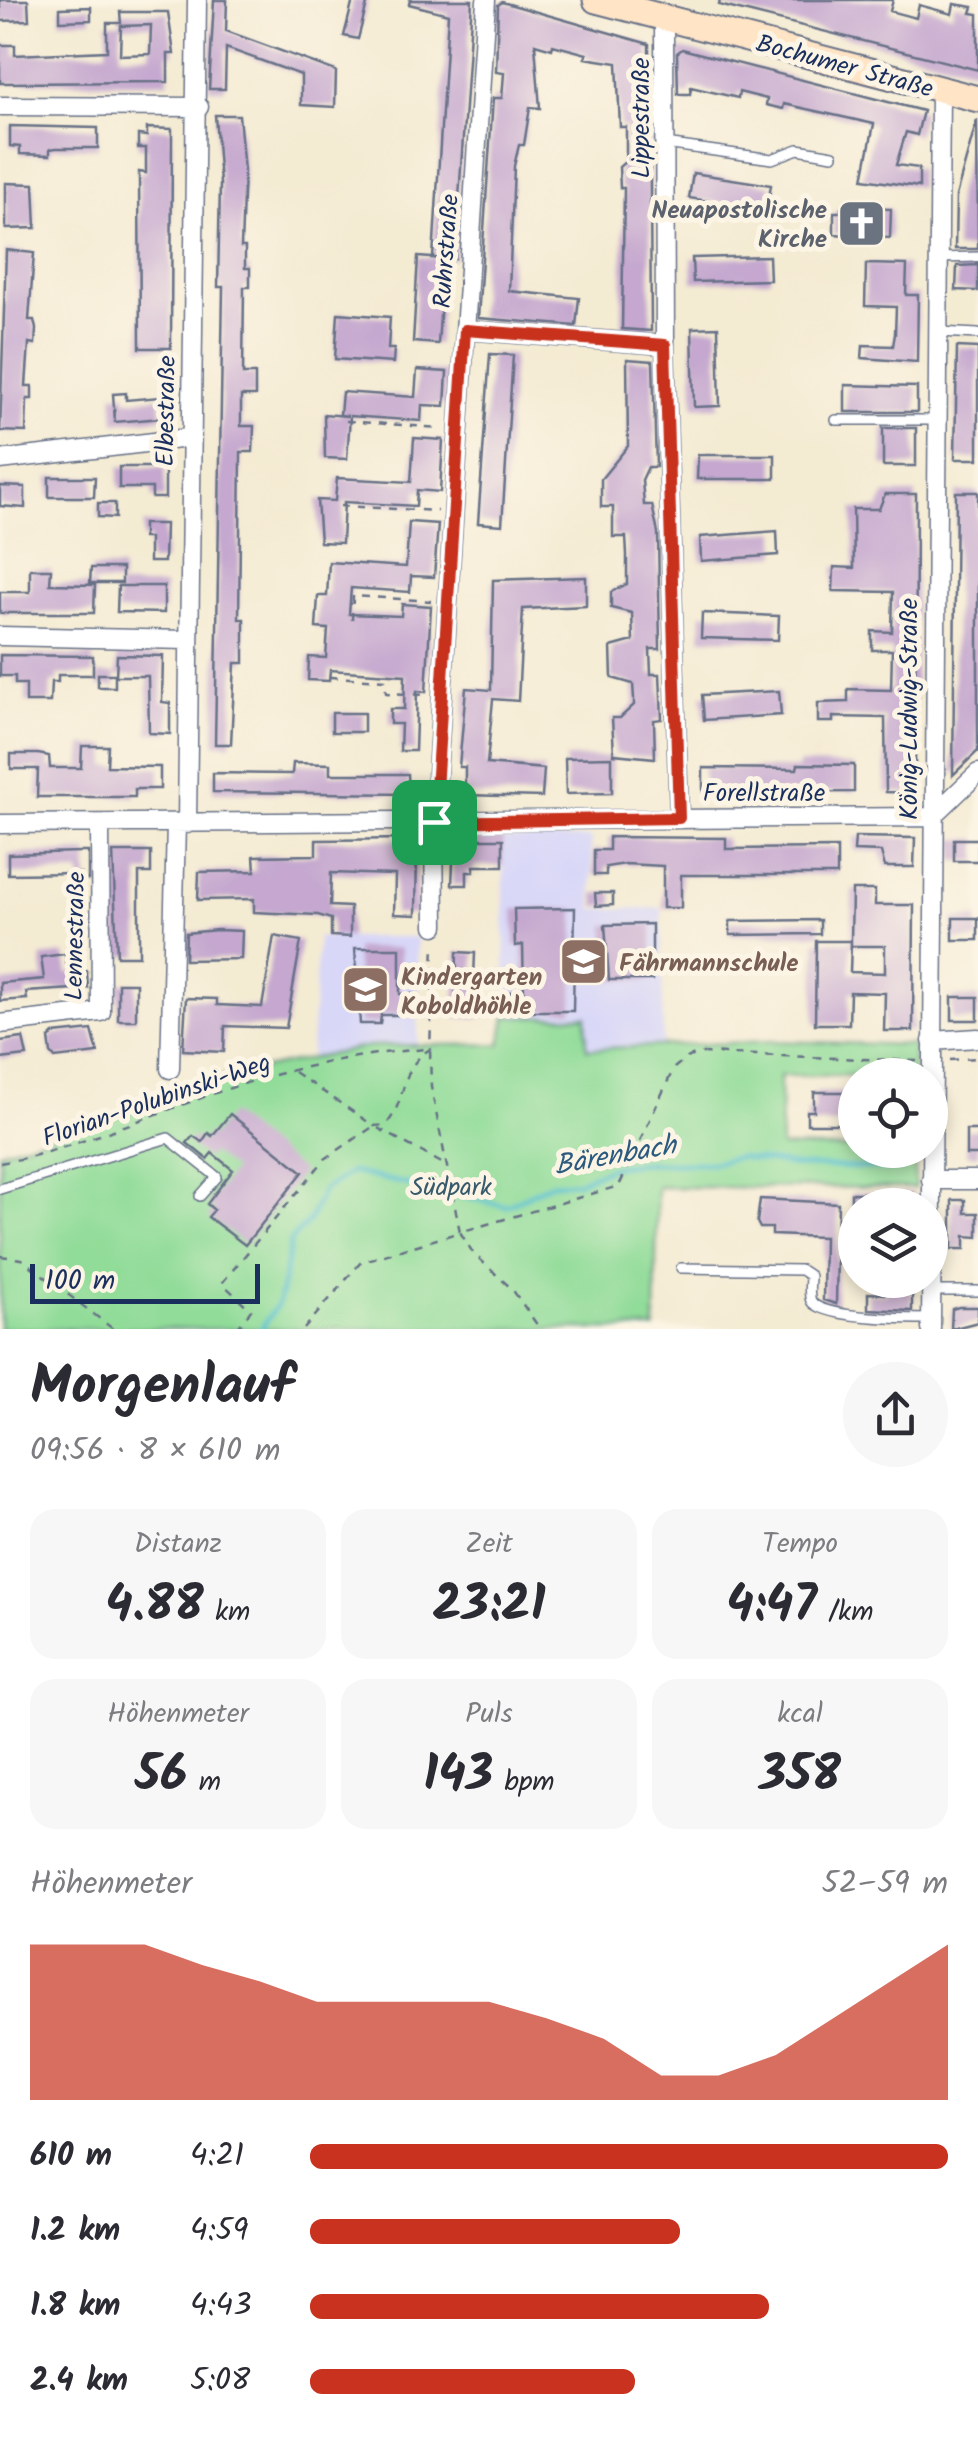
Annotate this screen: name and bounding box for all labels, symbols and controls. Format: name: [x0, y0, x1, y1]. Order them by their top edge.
street label: Bochumer Straße: [751, 24, 938, 110]
street label: Lippestraße: [622, 58, 662, 178]
place label: Neuapostolische Kirche: [652, 191, 827, 260]
street label: Ruhrstraße: [423, 193, 471, 310]
church icon: Neuapostolische Kirche: [836, 197, 888, 249]
street label: Elbestraße: [146, 355, 188, 467]
street label: König-Ludwig-Straße: [890, 598, 930, 820]
street label: Forellstraße: [703, 774, 825, 814]
pin: [392, 780, 477, 865]
icon: arrive: [407, 795, 462, 850]
street label: Lennestraße: [55, 871, 97, 1001]
school or university icon: Fährmannschule: [558, 936, 610, 988]
place label: Fährmannschule: [619, 944, 799, 984]
place label: Kindergarten Koboldhöhle: [401, 958, 542, 1027]
school or university icon: Kindergarten Koboldhöhle: [340, 964, 392, 1016]
street label: Florian-Polubinski-Weg: [37, 1043, 276, 1159]
map controls: [838, 1058, 948, 1298]
button: locate: [838, 1058, 948, 1168]
water label: Bärenbach: [551, 1123, 682, 1189]
park label: Südpark: [410, 1168, 492, 1208]
button: layers: [838, 1188, 948, 1298]
scale bar: [30, 1259, 260, 1304]
text: 100 m: [45, 1259, 115, 1304]
text: Morgenlauf: [30, 1345, 294, 1432]
button: share: [843, 1362, 948, 1467]
text: 09:56 · 8 × 610 m: [30, 1426, 280, 1477]
text: Distanz: [134, 1522, 222, 1567]
text: Zeit: [465, 1522, 513, 1567]
text: Tempo: [762, 1522, 838, 1567]
text: 4.88: [106, 1567, 204, 1647]
text: 23:21: [432, 1567, 546, 1647]
text: 4:47: [727, 1567, 817, 1647]
text: km: [204, 1590, 250, 1635]
text: /km: [817, 1590, 873, 1635]
text: Höhenmeter: [107, 1692, 249, 1737]
text: Puls: [465, 1692, 513, 1737]
text: kcal: [777, 1692, 823, 1737]
text: 56: [135, 1737, 187, 1817]
text: 143: [423, 1737, 493, 1817]
text: 358: [759, 1737, 841, 1817]
text: m: [187, 1760, 221, 1805]
text: bpm: [493, 1760, 555, 1805]
text: Höhenmeter: [30, 1859, 192, 1910]
text: 52–59 m: [822, 1859, 948, 1910]
text: 610 m: [30, 2131, 112, 2182]
text: 4:21: [190, 2131, 244, 2182]
text: 1.2 km: [30, 2206, 120, 2257]
text: 4:59: [190, 2206, 248, 2257]
text: 1.8 km: [30, 2281, 120, 2332]
text: 4:43: [190, 2281, 251, 2332]
text: 2.4 km: [30, 2356, 128, 2407]
text: 5:08: [190, 2356, 250, 2407]

